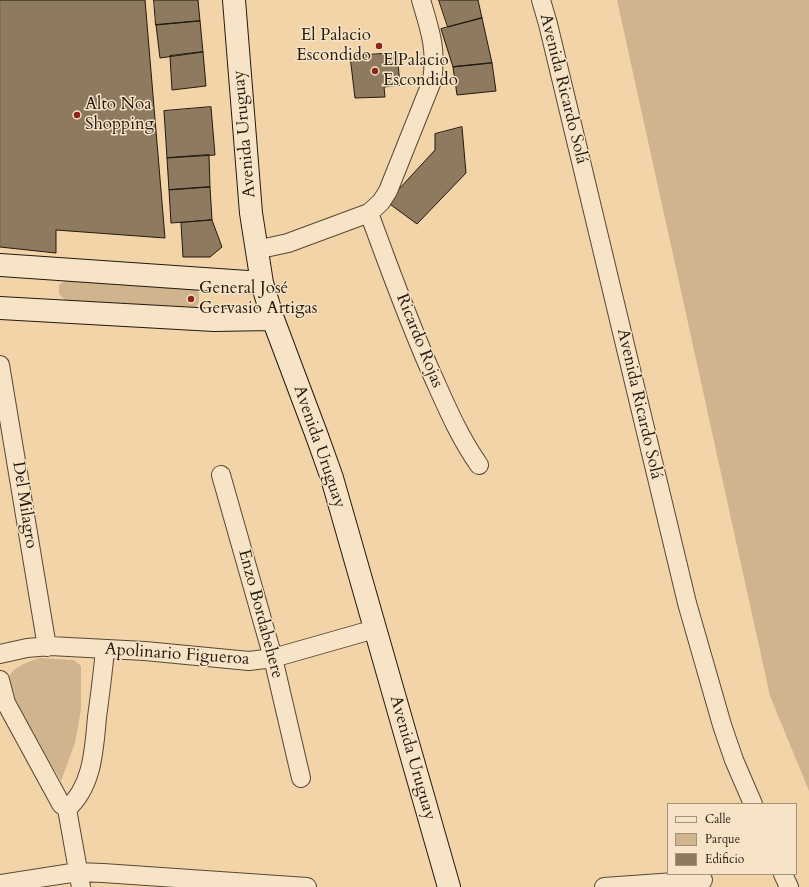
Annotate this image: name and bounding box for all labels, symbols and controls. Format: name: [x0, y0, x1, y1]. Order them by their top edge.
street label: Avenida Ricardo Solá: [534, 12, 592, 166]
place label: El Palacio Escondido: [296, 26, 371, 66]
marker: El Palacio Escondido: [374, 41, 384, 51]
place label: ElPalacio Escondido: [383, 51, 458, 91]
marker: ElPalacio Escondido: [370, 66, 380, 76]
street label: Avenida Uruguay: [229, 69, 261, 199]
place label: Alto Noa Shopping: [85, 95, 154, 135]
marker: Alto Noa Shopping: [72, 110, 82, 120]
place label: General José Gervasio Artigas: [199, 279, 318, 319]
street label: Ricardo Rojas: [391, 291, 447, 391]
marker: General José Gervasio Artigas: [186, 294, 196, 304]
street label: Avenida Ricardo Solá: [612, 327, 666, 481]
street label: Avenida Uruguay: [288, 383, 350, 511]
street label: Del Milagro: [7, 460, 41, 550]
street label: Enzo Bordabehere: [233, 547, 287, 681]
street label: Apolinario Figueroa: [104, 640, 250, 670]
street label: Avenida Uruguay: [384, 693, 440, 823]
legend: [667, 803, 797, 875]
text: Calle: [705, 811, 731, 827]
text: Parque: [705, 831, 740, 847]
text: Edificio: [705, 851, 744, 867]

